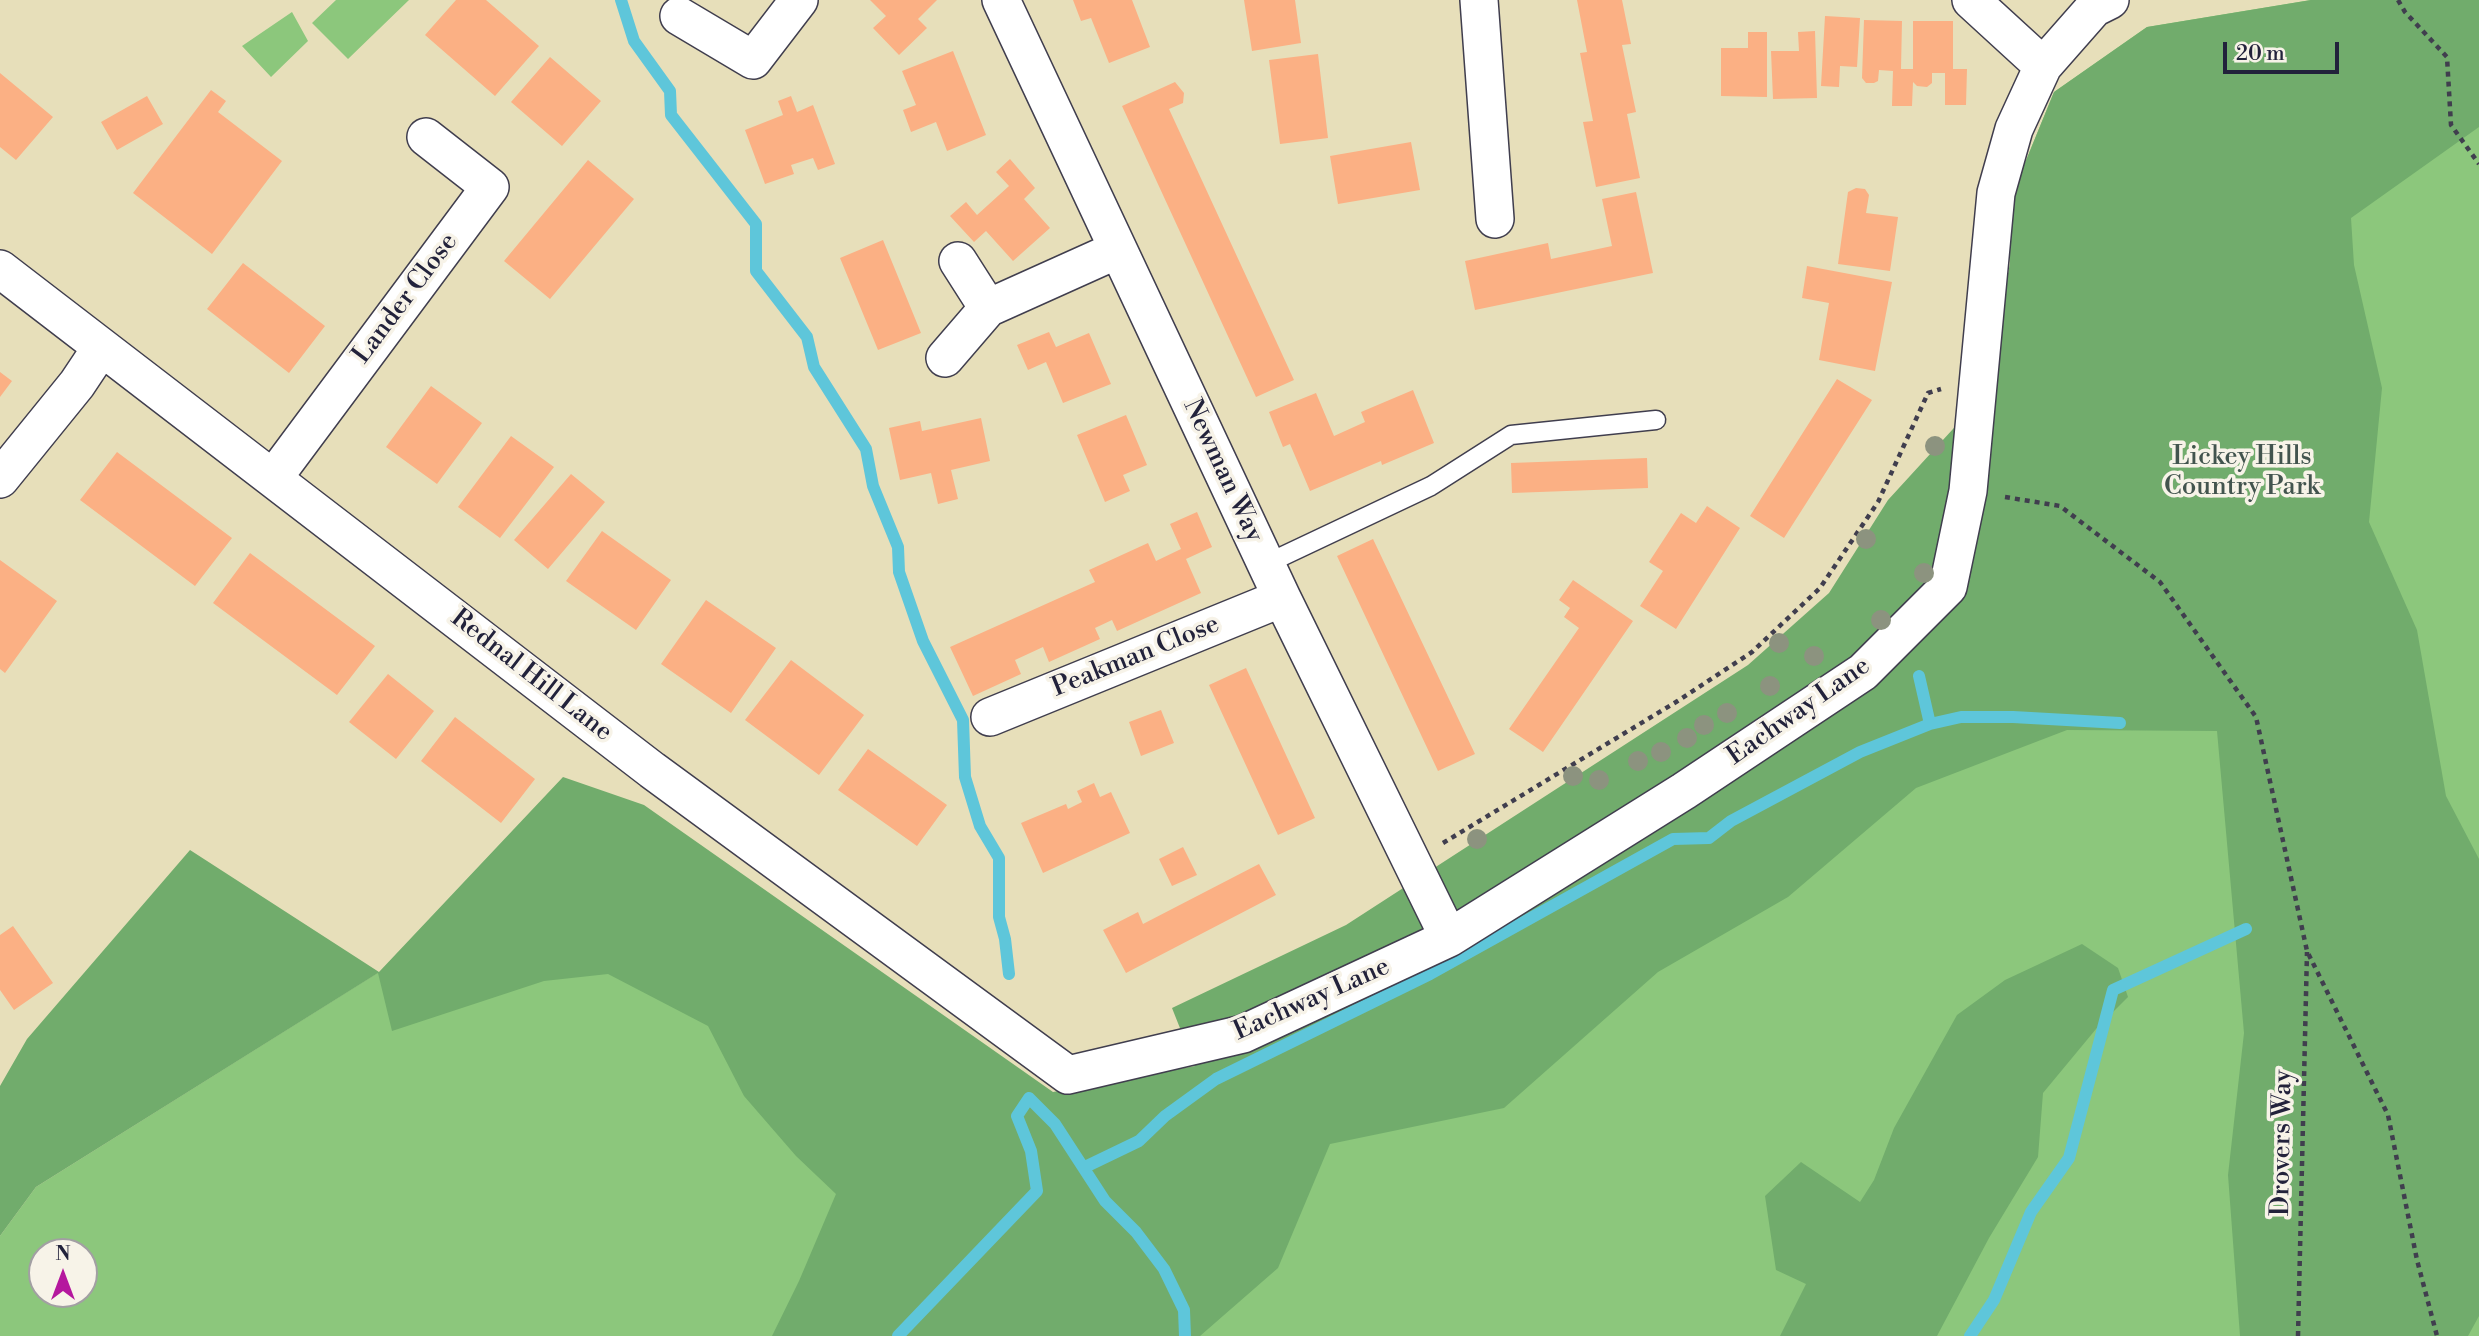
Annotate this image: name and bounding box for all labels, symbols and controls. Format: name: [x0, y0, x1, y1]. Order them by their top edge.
scale bar: [2227, 28, 2342, 72]
text: 20 m: [2236, 41, 2285, 67]
street label: Lander Close: [347, 228, 465, 370]
street label: Newman Way: [1175, 394, 1269, 548]
park label: Lickey Hills Country Park: [2164, 442, 2320, 504]
street label: Rednal Hill Lane: [444, 603, 618, 749]
street label: Peakman Close: [1048, 609, 1224, 705]
street label: Eachway Lane: [1721, 651, 1877, 773]
street label: Eachway Lane: [1229, 952, 1395, 1048]
street label: Drovers Way: [2266, 1070, 2300, 1216]
north arrow: [28, 1238, 98, 1308]
text: N: [55, 1242, 71, 1266]

